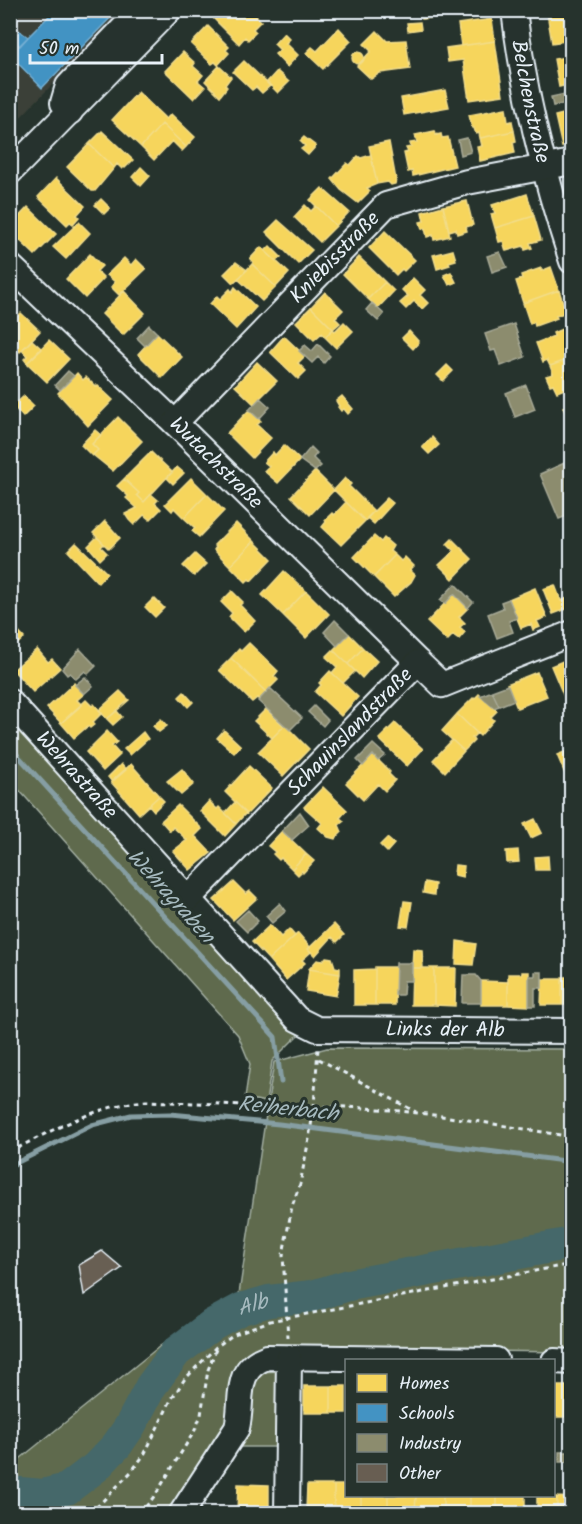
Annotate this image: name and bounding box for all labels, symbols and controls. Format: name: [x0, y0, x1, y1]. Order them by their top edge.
scale bar: [30, 27, 162, 65]
text: 50 m: [39, 35, 79, 64]
street label: Belchenstraße: [502, 38, 559, 167]
street label: Kniebisstraße: [282, 203, 388, 312]
street label: Wutachstraße: [161, 409, 271, 518]
street label: Schauinslandstraße: [279, 659, 421, 804]
street label: Wehrastraße: [27, 724, 126, 828]
water label: Wehragraben: [118, 842, 224, 954]
street label: Links der Alb: [385, 1013, 505, 1047]
water label: Reiherbach: [236, 1087, 342, 1133]
water label: Alb: [233, 1284, 274, 1327]
legend: [345, 1359, 555, 1497]
text: Homes: [399, 1370, 450, 1399]
text: Schools: [399, 1400, 455, 1429]
text: Industry: [399, 1430, 461, 1459]
text: Other: [399, 1460, 442, 1489]

